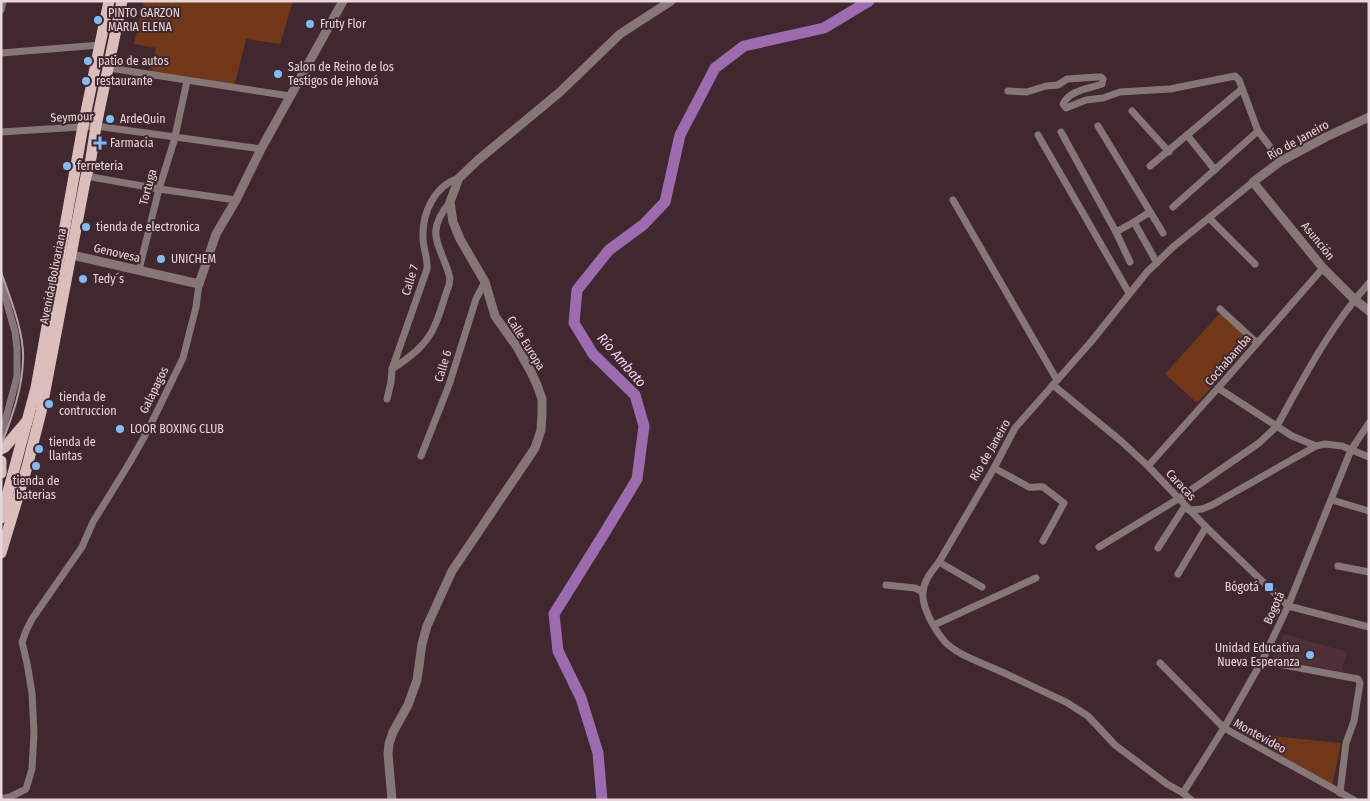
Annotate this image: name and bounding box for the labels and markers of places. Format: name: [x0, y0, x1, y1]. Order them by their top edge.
place label: PINTO GARZON MARIA ELENA: [108, 6, 180, 34]
marker: PINTO GARZON MARIA ELENA: [92, 14, 104, 26]
place label: Fruty Flor: [320, 17, 367, 31]
marker: Fruty Flor: [304, 18, 316, 30]
place label: patio de autos: [98, 54, 169, 68]
marker: patio de autos: [82, 55, 94, 67]
place label: Salon de Reino de los Testigos de Jehová: [288, 60, 394, 88]
marker: Salon de Reino de los Testigos de Jehová: [272, 68, 284, 80]
place label: restaurante: [96, 74, 153, 88]
marker: restaurante: [80, 75, 92, 87]
place label: ArdeQuin: [120, 112, 166, 126]
marker: ArdeQuin: [104, 113, 116, 125]
place label: Farmacia: [110, 136, 154, 150]
marker: Farmacia: [94, 137, 106, 149]
place label: ferreteria: [77, 159, 123, 173]
marker: ferreteria: [61, 160, 73, 172]
place label: tienda de electronica: [96, 220, 200, 234]
marker: tienda de electronica: [80, 221, 92, 233]
place label: UNICHEM: [171, 252, 216, 266]
marker: UNICHEM: [155, 253, 167, 265]
place label: Tedy´s: [93, 272, 124, 286]
marker: Tedy´s: [77, 273, 89, 285]
place label: tienda de contruccion: [59, 390, 117, 418]
marker: tienda de contruccion: [43, 398, 55, 410]
place label: LOOR BOXING CLUB: [130, 422, 224, 436]
marker: LOOR BOXING CLUB: [114, 423, 126, 435]
place label: tienda de llantas: [49, 435, 96, 463]
marker: tienda de llantas: [33, 443, 45, 455]
marker: tienda de baterias: [30, 460, 42, 472]
place label: tienda de baterias: [13, 474, 59, 502]
place label: Bógotá: [1225, 580, 1259, 594]
marker: Bógotá: [1263, 581, 1275, 593]
place label: Unidad Educativa Nueva Esperanza: [1215, 641, 1300, 669]
marker: Unidad Educativa Nueva Esperanza: [1304, 649, 1316, 661]

